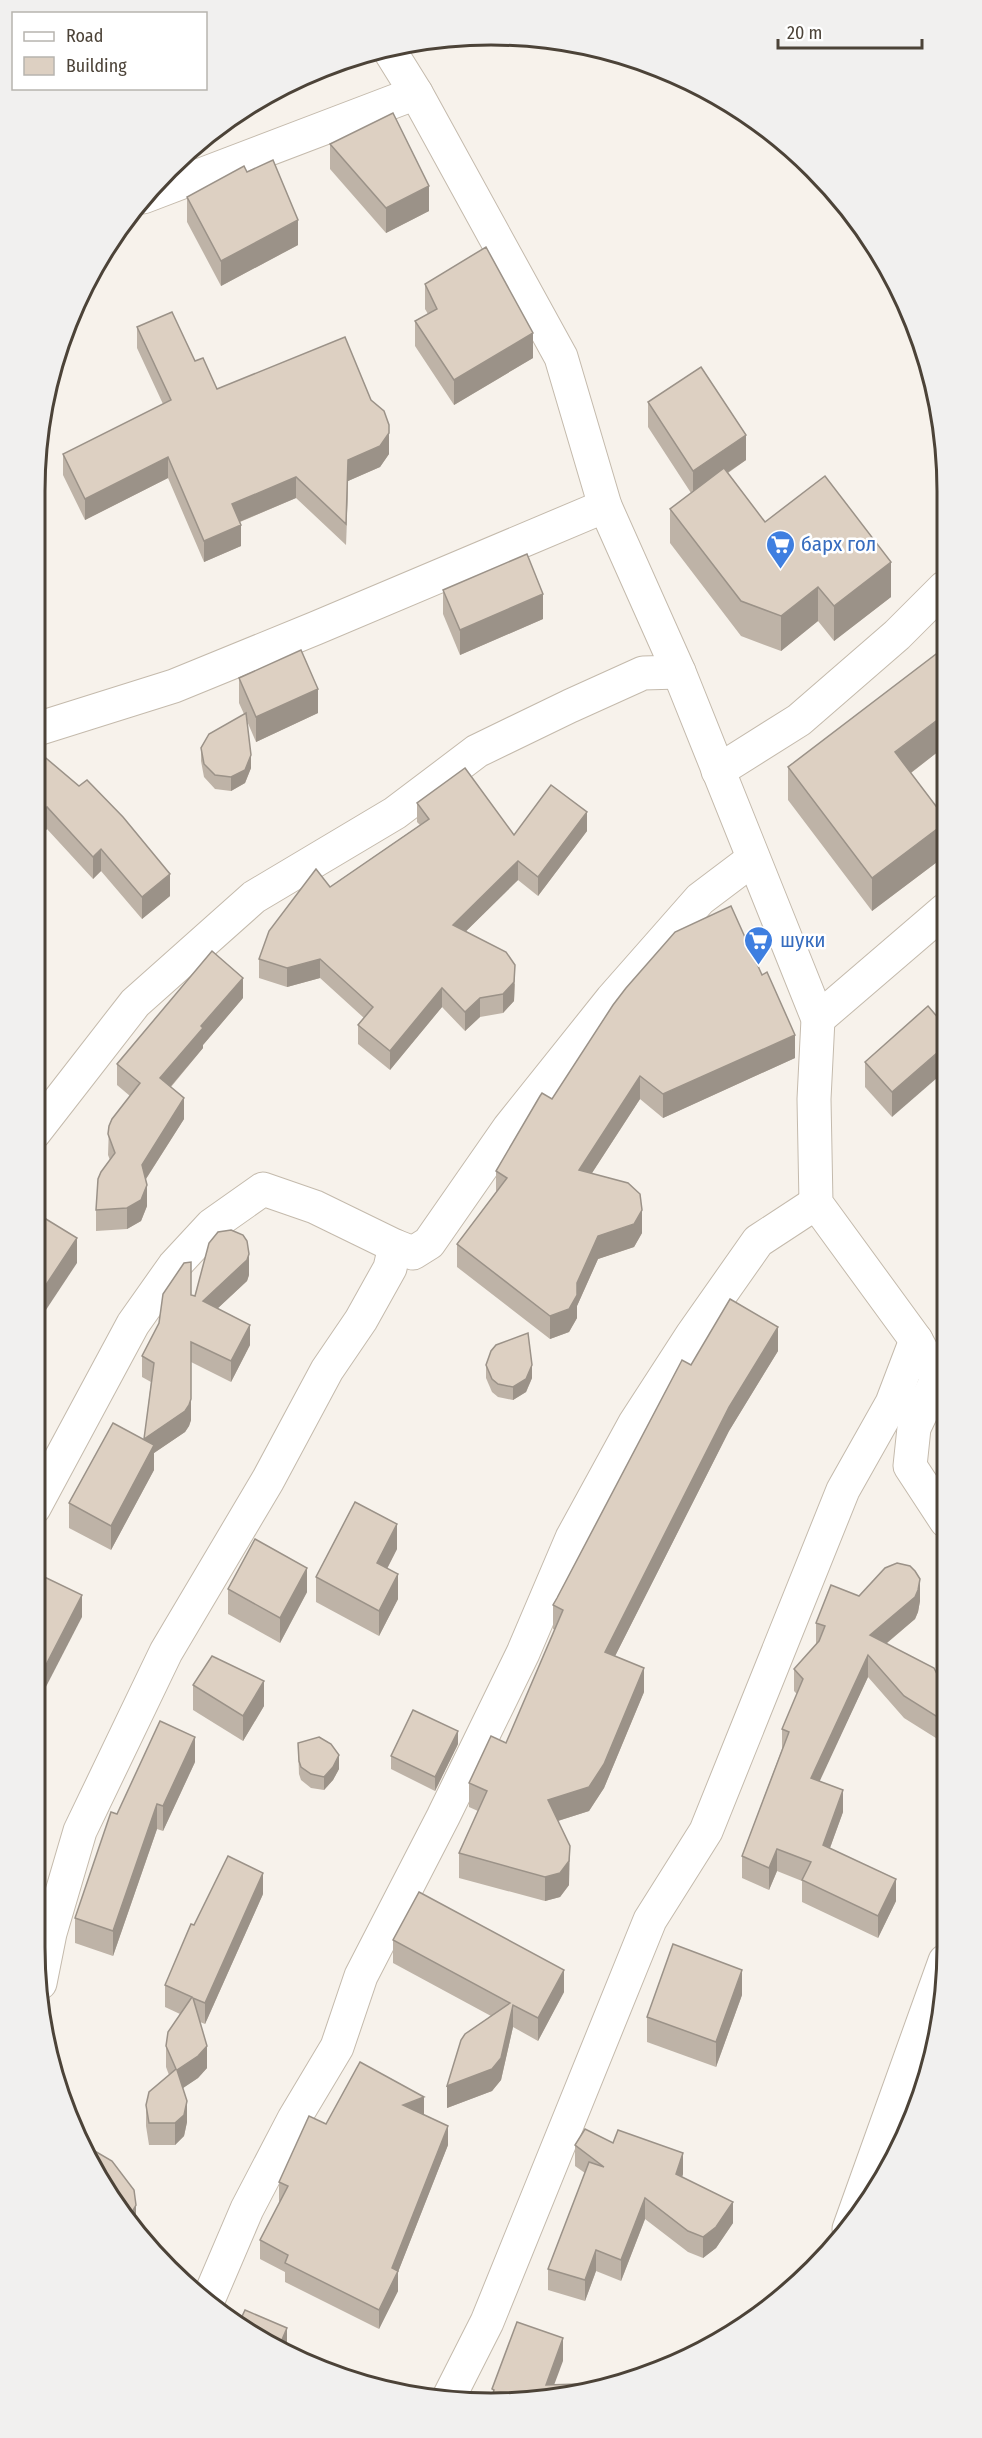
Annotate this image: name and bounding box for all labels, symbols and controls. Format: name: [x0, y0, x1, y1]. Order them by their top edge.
legend: [12, 12, 207, 90]
scale bar: [778, 12, 922, 50]
text: 20 m: [787, 22, 822, 44]
text: Road: [66, 25, 103, 47]
text: Building: [66, 55, 127, 77]
supermarket icon: барх гол: [764, 528, 796, 570]
place label: барх гол: [801, 531, 876, 557]
supermarket icon: шуки: [743, 924, 775, 966]
place label: шуки: [780, 927, 826, 953]

